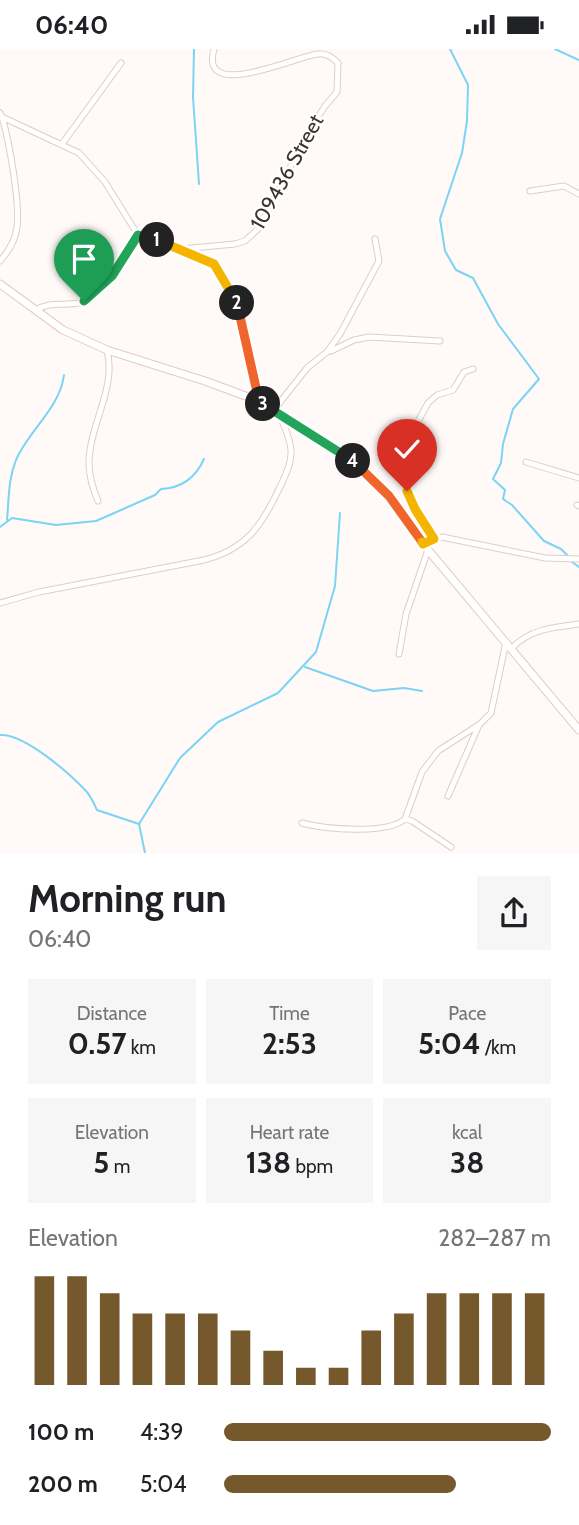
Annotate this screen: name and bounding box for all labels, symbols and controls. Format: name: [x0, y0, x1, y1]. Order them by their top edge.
text: 06:40: [35, 9, 108, 41]
street label: 109436 Street: [245, 110, 328, 234]
pin: 1: [140, 223, 174, 257]
text: 1: [153, 228, 160, 251]
pin: [54, 229, 114, 301]
icon: arrive: [65, 240, 103, 278]
pin: 2: [219, 285, 254, 321]
text: 2: [231, 291, 242, 314]
pin: 3: [246, 387, 280, 421]
text: 3: [257, 392, 268, 415]
pin: [377, 419, 437, 491]
icon: check: [388, 430, 426, 468]
pin: 4: [336, 443, 370, 479]
text: 4: [347, 449, 358, 472]
text: Morning run: [28, 875, 227, 922]
button: share: [477, 876, 551, 950]
text: 06:40: [28, 925, 91, 953]
text: Distance: [77, 1002, 147, 1025]
text: Time: [269, 1002, 310, 1025]
text: Pace: [448, 1002, 486, 1025]
text: 0.57: [68, 1025, 127, 1062]
text: 2:53: [262, 1025, 317, 1062]
text: 5:04: [418, 1025, 481, 1062]
text: km: [127, 1036, 156, 1059]
text: /km: [481, 1036, 516, 1059]
text: Elevation: [75, 1121, 149, 1144]
text: Heart rate: [250, 1121, 329, 1144]
text: kcal: [452, 1121, 482, 1144]
text: 5: [93, 1144, 109, 1181]
text: 138: [246, 1144, 291, 1181]
text: 38: [450, 1144, 484, 1181]
text: m: [109, 1155, 130, 1178]
text: bpm: [291, 1155, 333, 1178]
text: Elevation: [28, 1224, 118, 1252]
text: 282–287 m: [438, 1224, 551, 1252]
text: 100 m: [28, 1418, 94, 1446]
text: 4:39: [140, 1418, 184, 1446]
text: 200 m: [28, 1470, 98, 1498]
text: 5:04: [140, 1470, 187, 1498]

